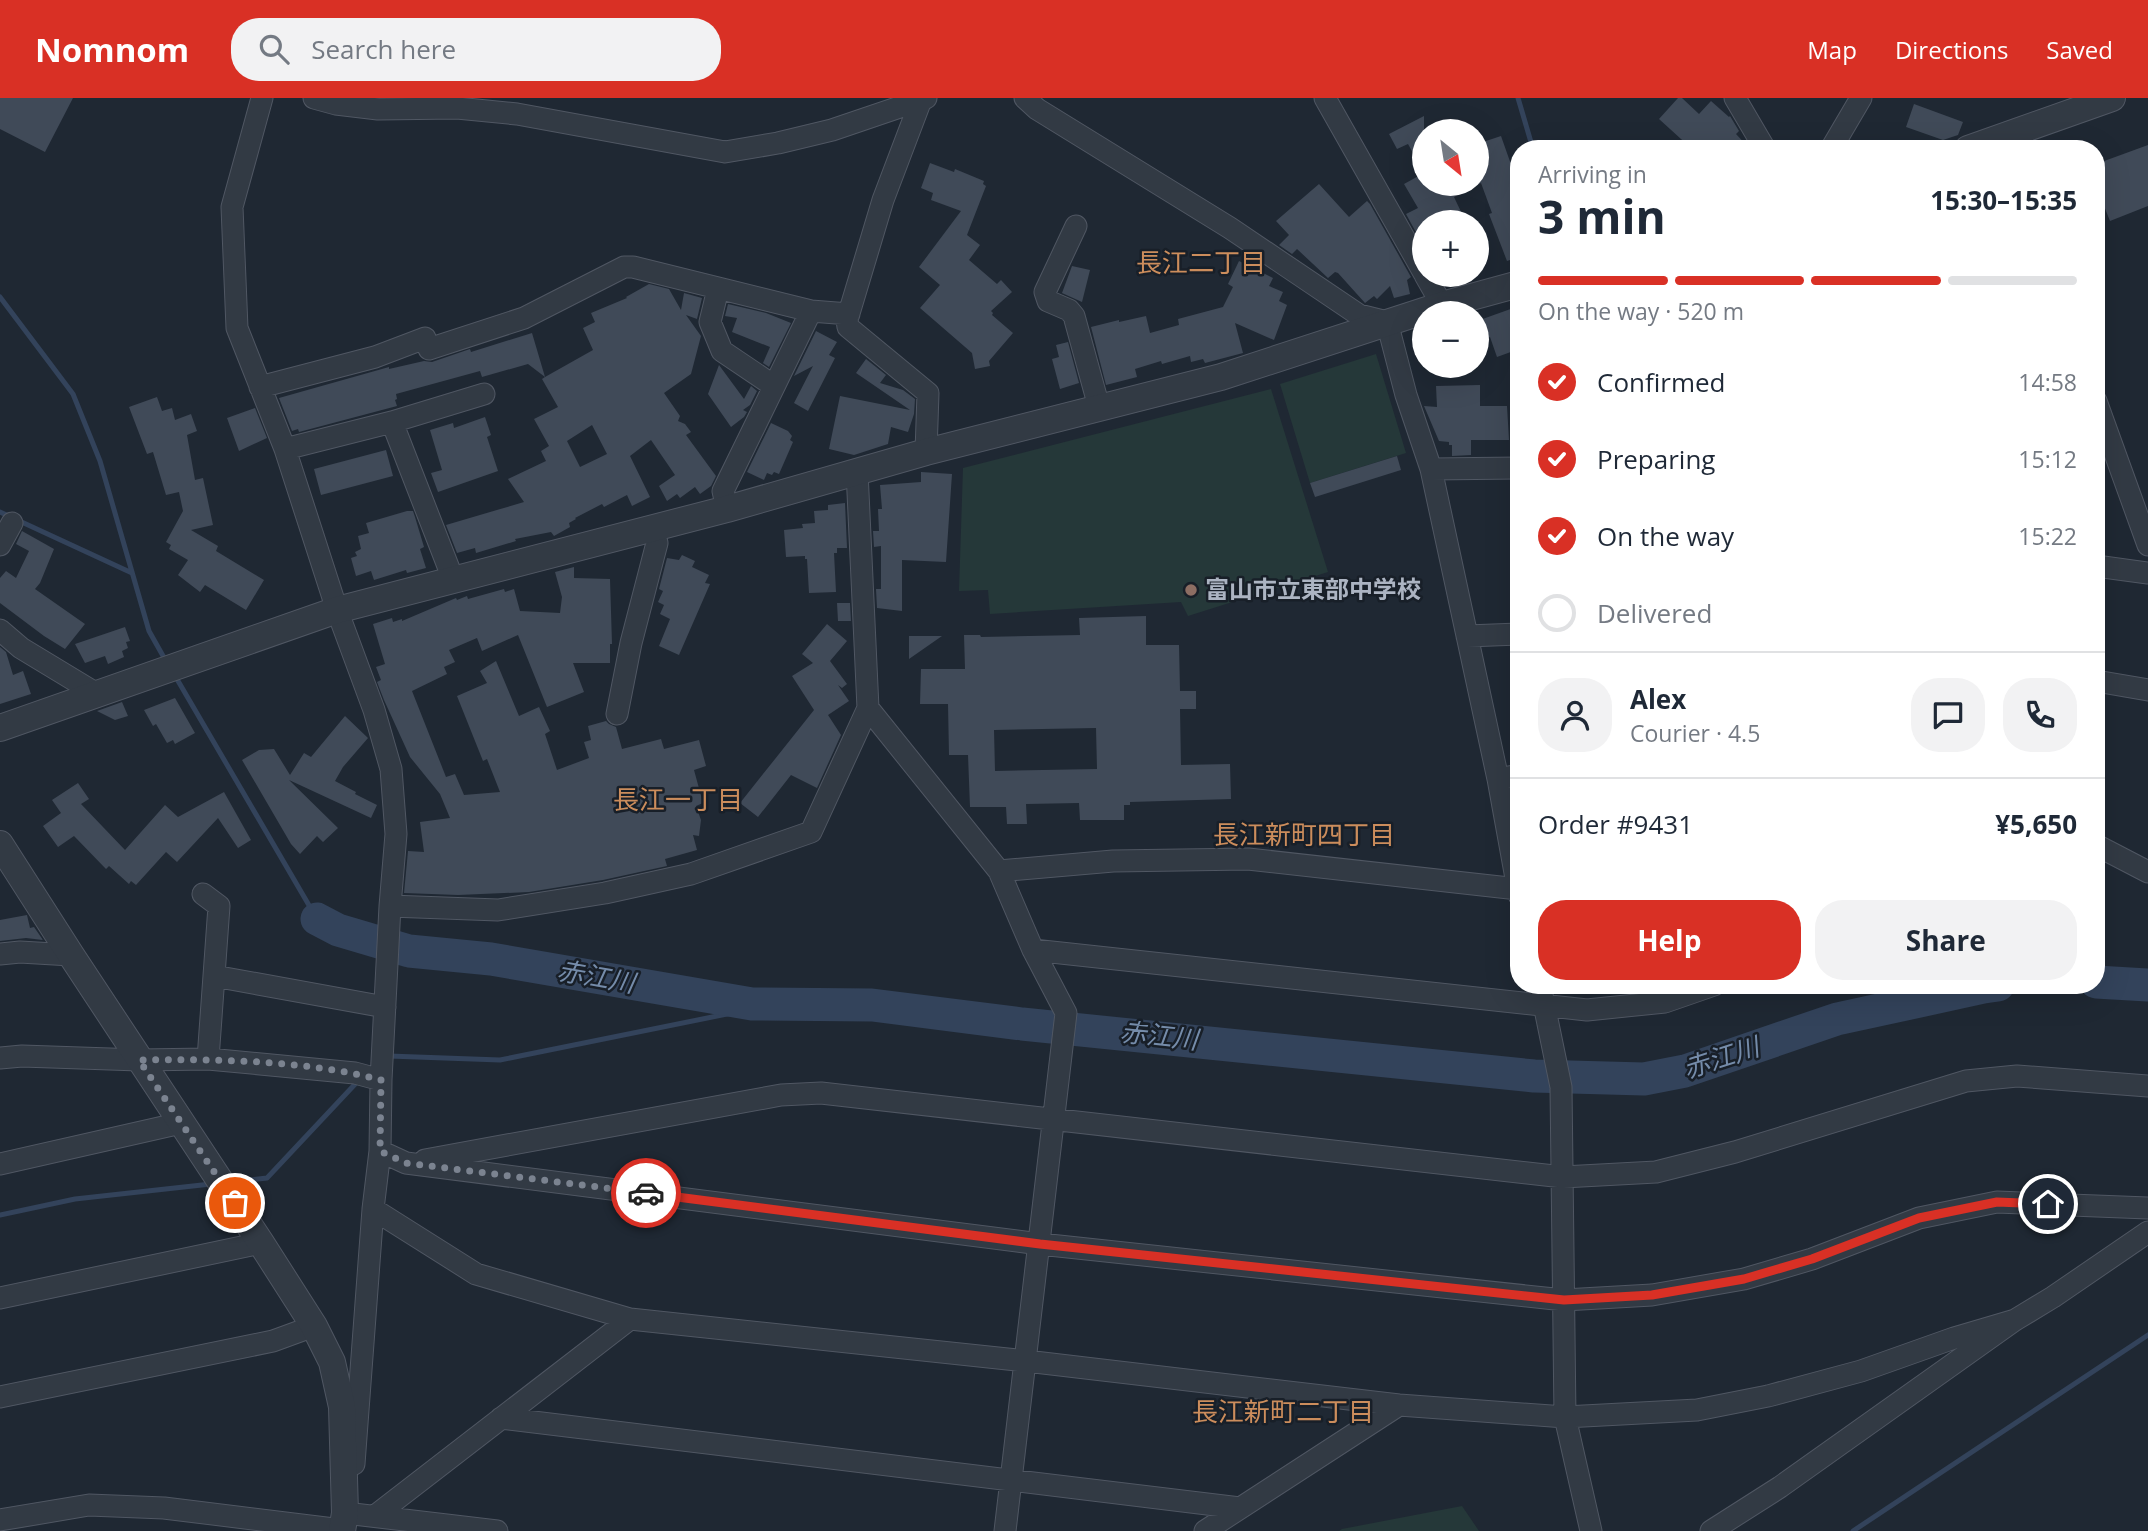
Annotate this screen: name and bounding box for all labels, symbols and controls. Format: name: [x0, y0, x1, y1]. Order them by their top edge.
search box: [231, 18, 721, 81]
text: Nomnom: [35, 27, 189, 72]
icon: search: [255, 30, 293, 68]
text: Search here: [311, 31, 456, 67]
text: Map: [1807, 33, 1857, 66]
text: Directions: [1895, 33, 2008, 66]
text: Saved: [2046, 33, 2113, 66]
north arrow: [1412, 119, 1489, 196]
map controls: [1412, 119, 1489, 378]
text: Arriving in: [1538, 158, 1647, 190]
text: 15:30–15:35: [1930, 182, 2077, 218]
text: 3 min: [1538, 185, 1666, 247]
button: +: [1412, 210, 1489, 287]
district label: 長江二丁目: [1136, 244, 1266, 280]
text: On the way · 520 m: [1538, 295, 1744, 327]
button: −: [1412, 301, 1489, 378]
icon: check: [1538, 363, 1576, 401]
text: Confirmed: [1597, 364, 1725, 400]
text: 14:58: [2018, 366, 2077, 398]
icon: check: [1538, 440, 1576, 478]
text: Preparing: [1597, 441, 1715, 477]
text: 15:12: [2018, 443, 2077, 475]
icon: check: [1538, 517, 1576, 555]
text: On the way: [1597, 518, 1734, 554]
text: 15:22: [2018, 520, 2077, 552]
place label: 富山市立東部中学校: [1205, 572, 1421, 605]
marker: 富山市立東部中学校: [1183, 582, 1199, 598]
text: Delivered: [1597, 595, 1712, 631]
button: person: [1538, 678, 1612, 752]
button: chat: [1911, 678, 1985, 752]
button: phone: [2003, 678, 2077, 752]
text: Alex: [1630, 681, 1686, 717]
text: Courier · 4.5: [1630, 717, 1760, 749]
district label: 長江一丁目: [613, 781, 743, 817]
text: Order #9431: [1538, 806, 1693, 842]
text: ¥5,650: [1995, 806, 2077, 842]
district label: 長江新町四丁目: [1213, 816, 1395, 852]
button: Help: [1538, 900, 1801, 980]
button: Share: [1815, 900, 2077, 980]
water label: 赤江川: [555, 952, 641, 1001]
water label: 赤江川: [1118, 1013, 1203, 1057]
water label: 赤江川: [1678, 1027, 1766, 1086]
courier: [611, 1158, 681, 1228]
pin: [205, 1173, 265, 1233]
icon: car: [627, 1174, 665, 1212]
pin: [2018, 1174, 2078, 1234]
icon: bag: [216, 1184, 254, 1222]
icon: home: [2029, 1185, 2067, 1223]
district label: 長江新町二丁目: [1192, 1393, 1374, 1429]

